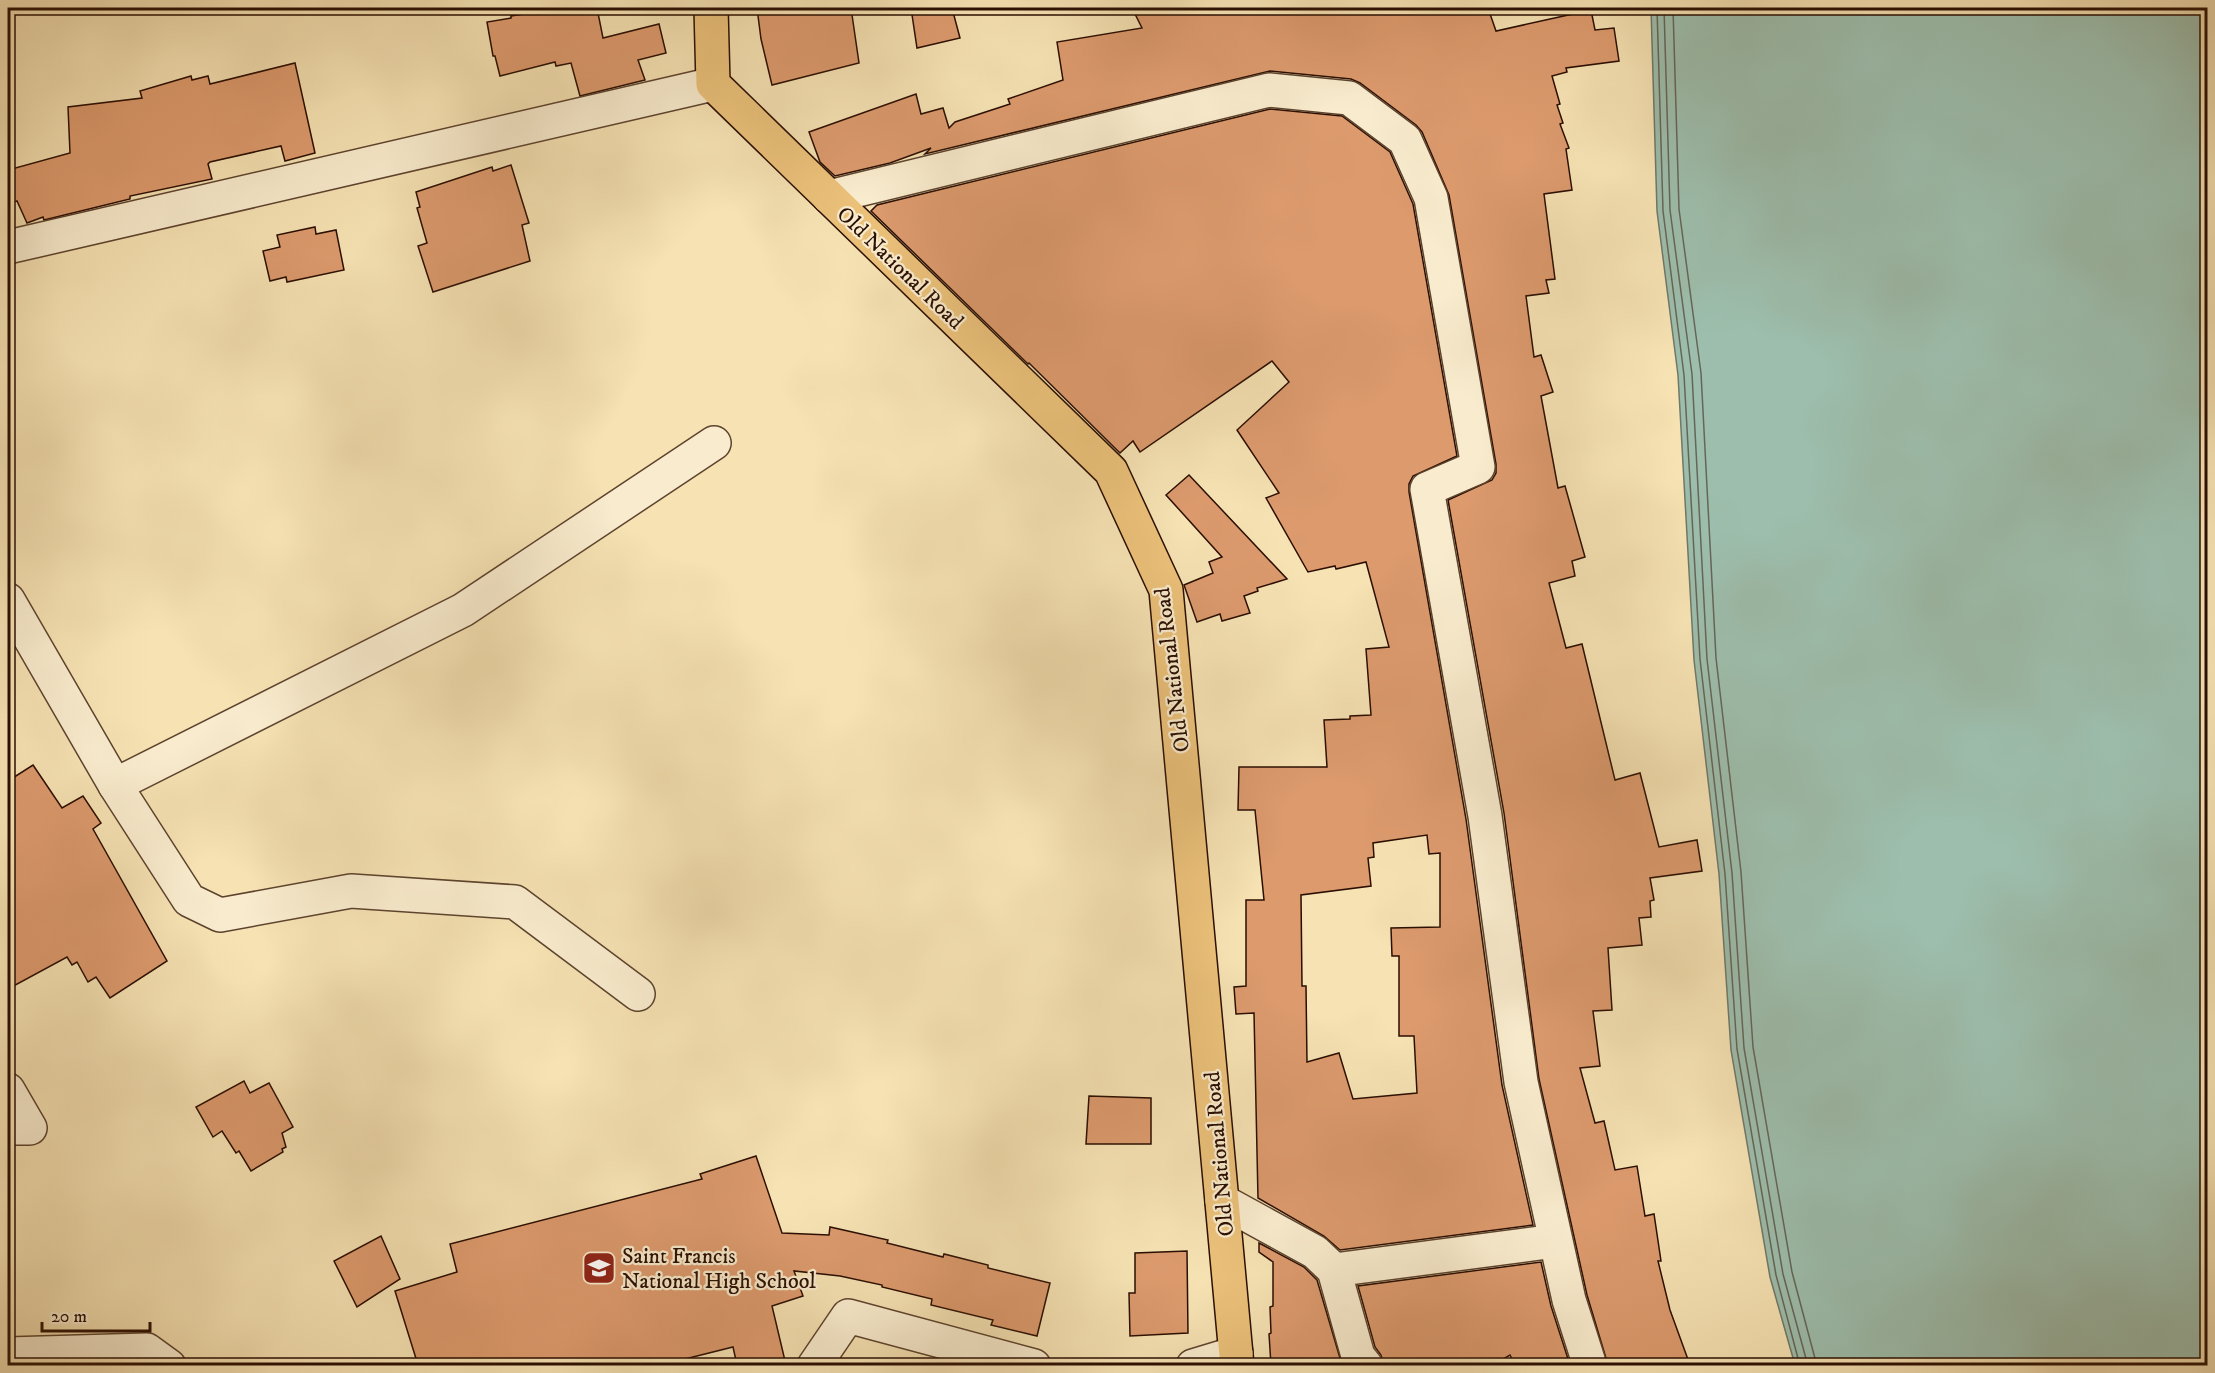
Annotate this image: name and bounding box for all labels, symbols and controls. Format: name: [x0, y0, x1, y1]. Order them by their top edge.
street label: Old National Road: [831, 201, 969, 335]
street label: Old National Road: [1149, 586, 1196, 754]
street label: Old National Road: [1199, 1070, 1240, 1238]
place label: Saint Francis National High School: [622, 1243, 816, 1295]
school or university icon: Saint Francis National High School: [581, 1250, 617, 1286]
scale bar: [42, 1295, 150, 1333]
text: 20 m: [51, 1306, 87, 1328]

